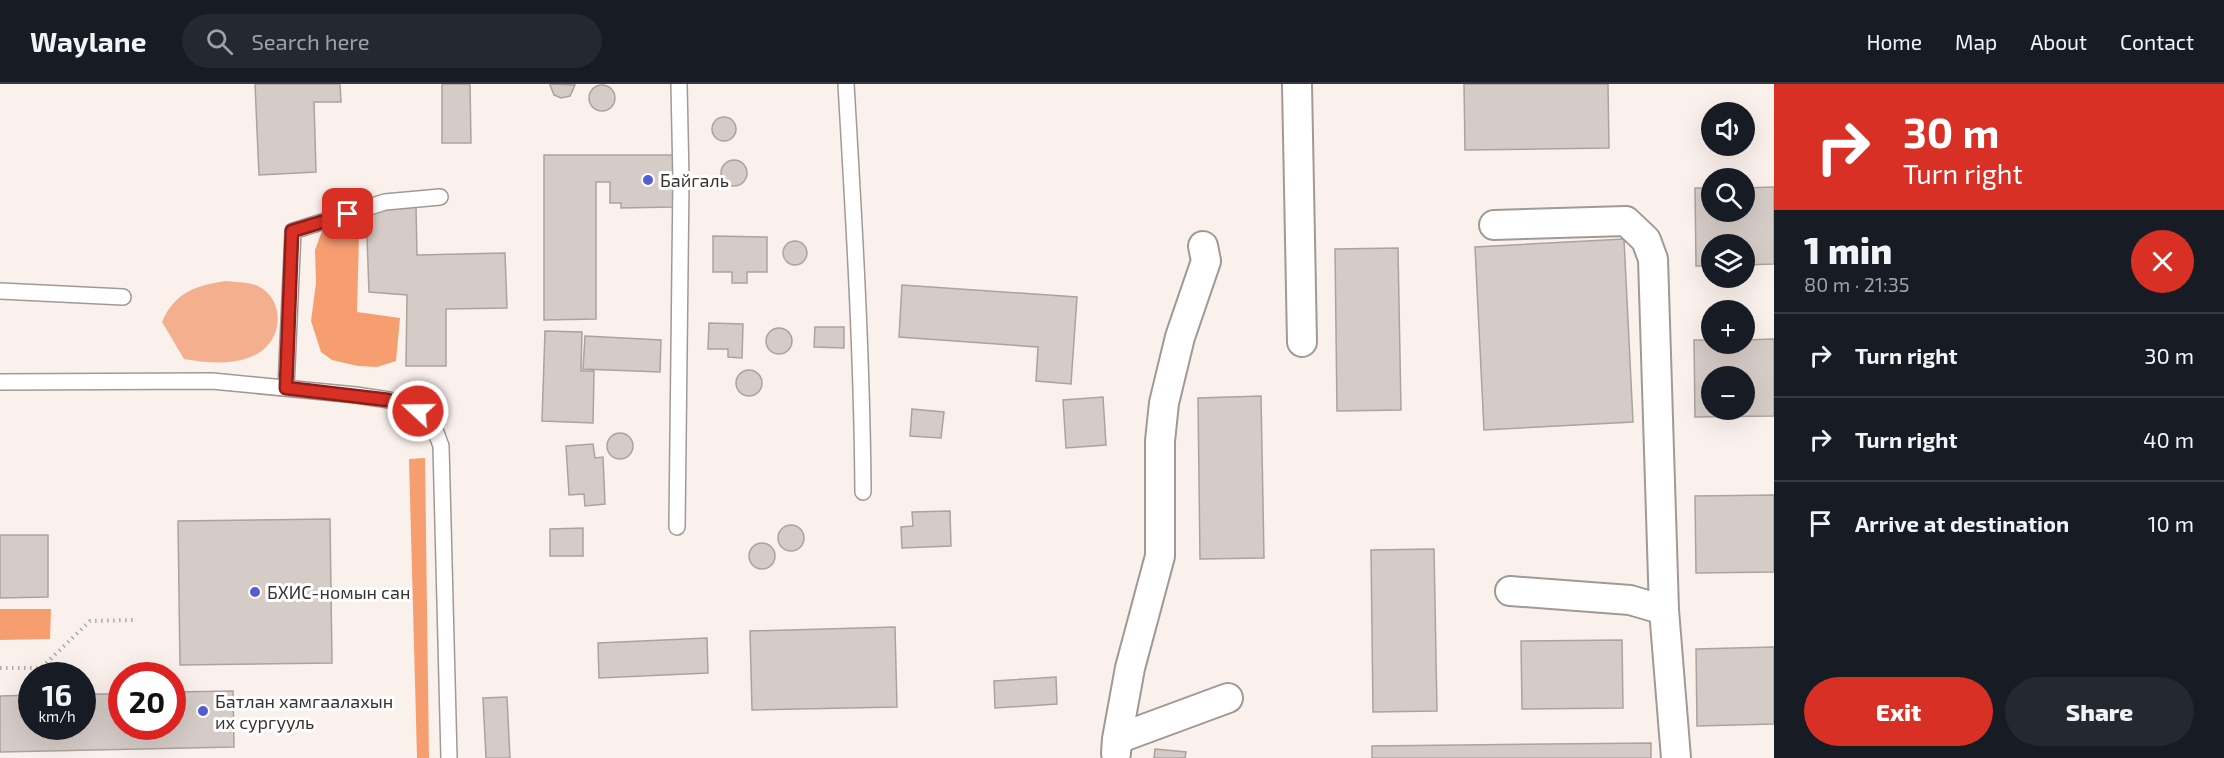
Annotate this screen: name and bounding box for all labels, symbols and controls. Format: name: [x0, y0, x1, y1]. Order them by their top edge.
search box: [182, 14, 602, 68]
text: Waylane: [30, 24, 146, 58]
icon: search: [203, 25, 236, 58]
text: Search here: [251, 28, 370, 54]
text: Home: [1866, 29, 1922, 54]
text: Map: [1955, 29, 1997, 54]
text: About: [2030, 29, 2087, 54]
text: Contact: [2120, 29, 2194, 54]
map controls: [1701, 102, 1755, 420]
button: sound: [1701, 102, 1755, 156]
text: 30 m: [1903, 106, 1999, 156]
icon: right: [1804, 108, 1882, 186]
text: Turn right: [1903, 157, 2023, 189]
button: search: [1701, 168, 1755, 222]
place label: Байгаль: [660, 169, 729, 191]
marker: Байгаль: [641, 173, 655, 187]
pin: [322, 188, 373, 239]
icon: arrive: [331, 197, 364, 230]
text: 1 min: [1804, 228, 1892, 271]
button: close: [2131, 230, 2194, 293]
button: layers: [1701, 234, 1755, 288]
text: 80 m · 21:35: [1804, 272, 1910, 296]
button: +: [1701, 300, 1755, 354]
icon: right: [1804, 339, 1837, 372]
text: Turn right: [1855, 342, 1957, 368]
text: 30 m: [2144, 342, 2194, 368]
button: −: [1701, 366, 1755, 420]
position arrow: [386, 379, 450, 443]
icon: right: [1804, 423, 1837, 456]
text: Turn right: [1855, 426, 1957, 452]
text: 40 m: [2143, 426, 2194, 452]
icon: arrive: [1804, 507, 1837, 540]
text: Arrive at destination: [1855, 510, 2069, 536]
text: 10 m: [2148, 510, 2194, 536]
place label: БХИС-номын сан: [267, 581, 410, 603]
marker: БХИС-номын сан: [248, 585, 262, 599]
speed limit sign: 20: [108, 662, 186, 740]
text: 16: [42, 676, 72, 712]
button: Exit: [1804, 677, 1993, 746]
button: Share: [2005, 677, 2194, 746]
place label: Батлан хамгаалахын их сургууль: [215, 690, 393, 733]
marker: Батлан хамгаалахын их сургууль: [196, 704, 210, 718]
text: km/h: [38, 707, 76, 725]

